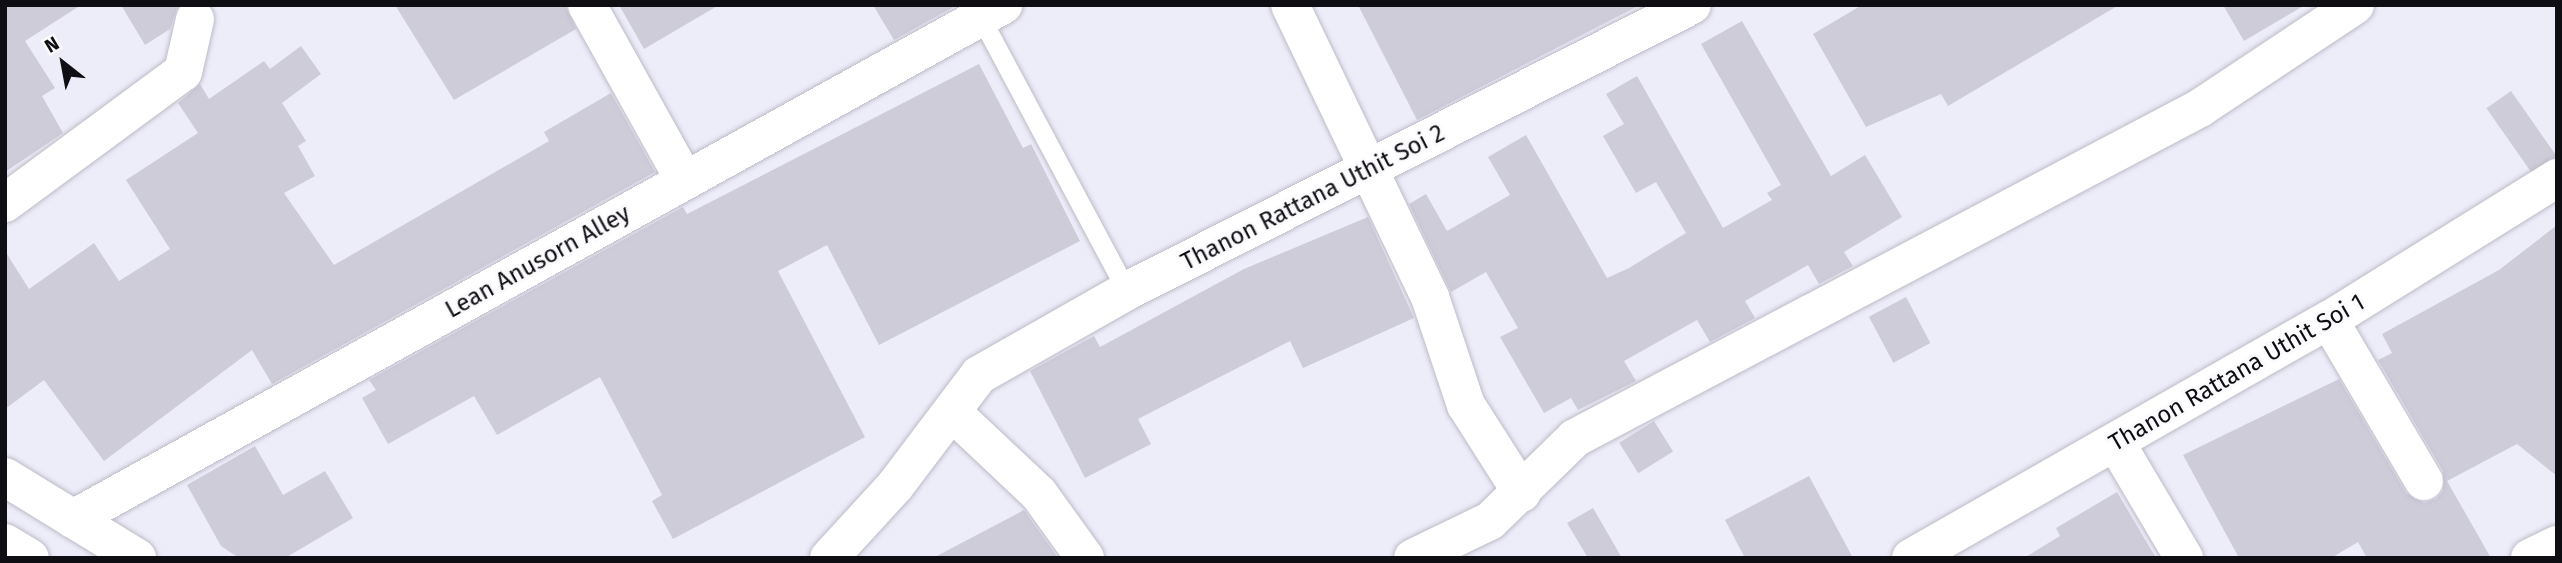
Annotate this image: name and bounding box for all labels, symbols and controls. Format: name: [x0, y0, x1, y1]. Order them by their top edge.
north arrow: [28, 28, 98, 98]
text: N: [41, 31, 63, 58]
street label: Thanon Rattana Uthit Soi 2: [1177, 119, 1449, 277]
street label: Lean Anusorn Alley: [441, 199, 635, 325]
street label: Thanon Rattana Uthit Soi 1: [2104, 288, 2370, 458]

